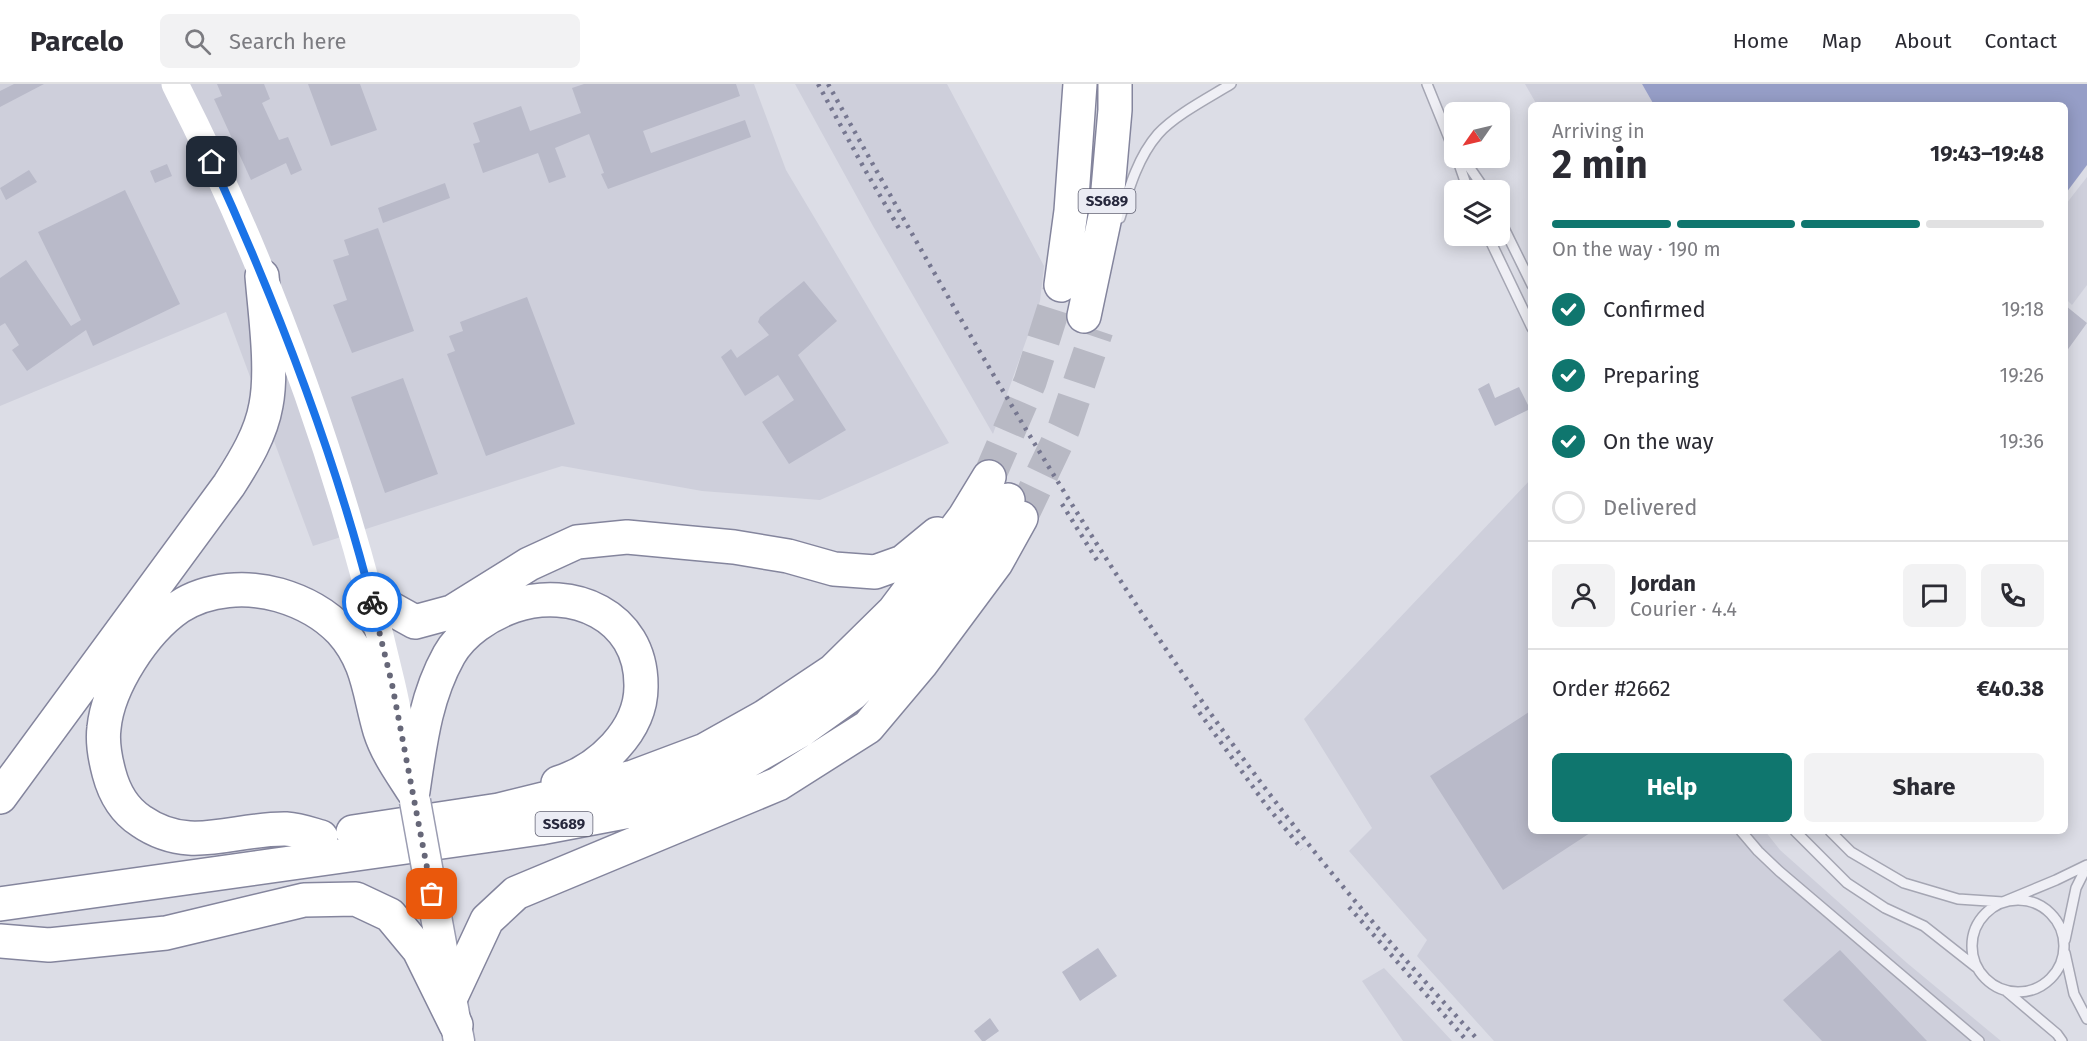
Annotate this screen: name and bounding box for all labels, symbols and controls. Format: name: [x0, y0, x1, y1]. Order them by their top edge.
search box: [160, 14, 580, 68]
text: Parcelo: [30, 25, 124, 58]
icon: search: [181, 25, 214, 58]
text: Search here: [229, 28, 346, 55]
text: Home: [1733, 28, 1789, 54]
text: Map: [1822, 28, 1862, 54]
text: About: [1895, 28, 1952, 54]
text: Contact: [1985, 28, 2057, 54]
north arrow: [1444, 102, 1510, 168]
map controls: [1444, 102, 1510, 246]
text: Arriving in: [1552, 119, 1645, 143]
pin: [186, 136, 237, 187]
text: 19:43–19:48: [1930, 140, 2044, 167]
text: 2 min: [1552, 142, 1648, 188]
icon: home: [195, 145, 228, 178]
button: layers: [1444, 180, 1510, 246]
road number: SS689: [1078, 189, 1136, 213]
text: On the way · 190 m: [1552, 237, 1721, 261]
icon: check: [1552, 293, 1585, 326]
text: Confirmed: [1603, 296, 1706, 323]
text: 19:18: [2001, 297, 2044, 321]
icon: check: [1552, 359, 1585, 392]
text: Preparing: [1603, 362, 1699, 389]
text: 19:26: [1999, 363, 2044, 387]
icon: check: [1552, 425, 1585, 458]
text: On the way: [1603, 428, 1714, 455]
text: 19:36: [1999, 429, 2044, 453]
text: Delivered: [1603, 494, 1698, 521]
button: person: [1552, 564, 1615, 627]
button: chat: [1903, 564, 1966, 627]
button: phone: [1981, 564, 2044, 627]
text: Jordan: [1630, 570, 1696, 597]
courier: [342, 572, 402, 632]
icon: bike: [356, 586, 389, 619]
text: Courier · 4.4: [1630, 597, 1737, 621]
text: Order #2662: [1552, 675, 1671, 702]
text: €40.38: [1977, 675, 2044, 702]
button: Help: [1552, 753, 1792, 822]
button: Share: [1804, 753, 2044, 822]
road number: SS689: [536, 812, 592, 836]
pin: [406, 868, 457, 919]
icon: bag: [415, 877, 448, 910]

